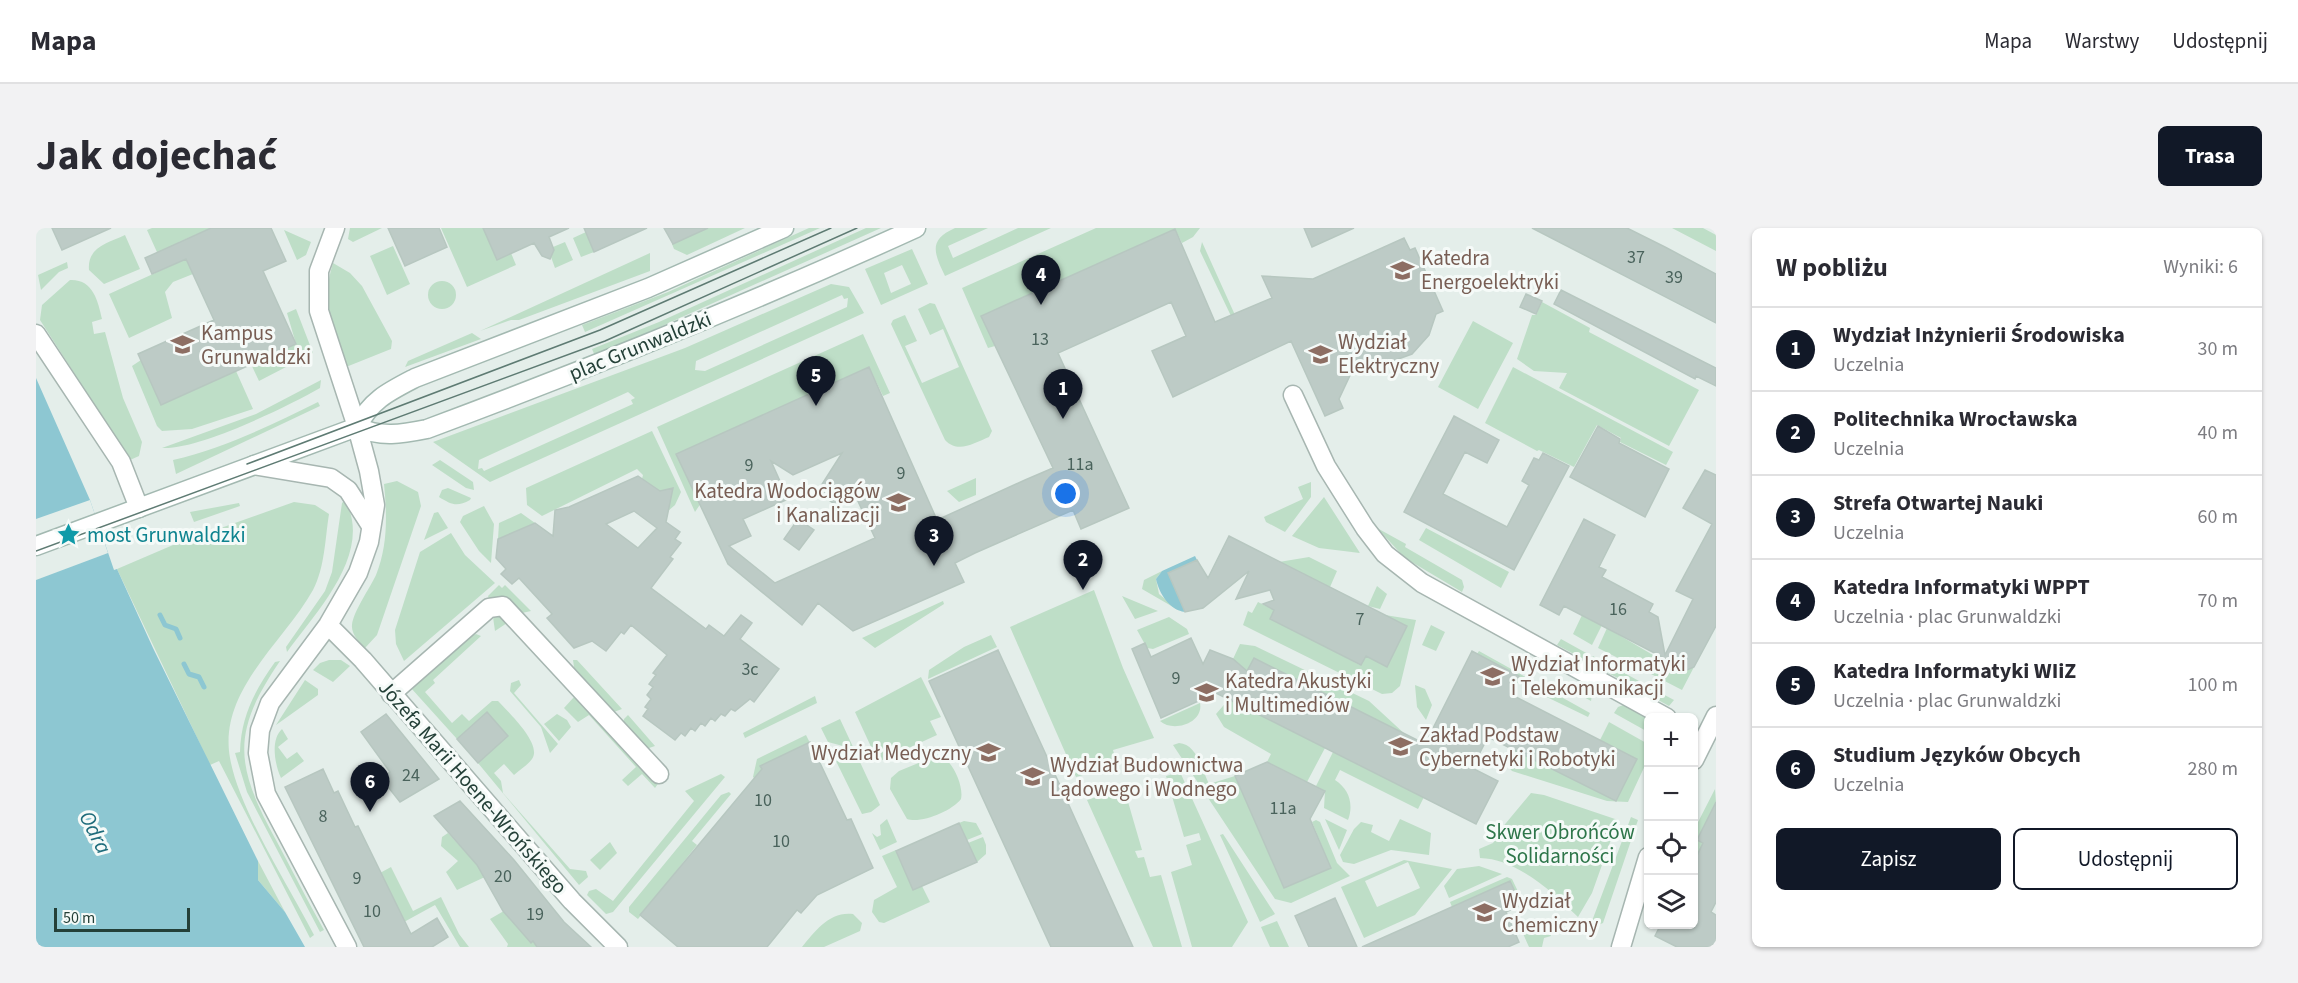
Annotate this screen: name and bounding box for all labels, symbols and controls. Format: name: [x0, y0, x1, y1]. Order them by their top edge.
text: Mapa: [30, 21, 97, 61]
text: Mapa: [1984, 26, 2032, 56]
text: Warstwy: [2065, 26, 2139, 56]
text: Udostępnij: [2172, 26, 2268, 56]
text: Jak dojechać: [36, 126, 277, 186]
button: Trasa: [2158, 126, 2262, 186]
place label: Katedra Energoelektryki: [1421, 243, 1559, 297]
house number: 37: [1627, 245, 1645, 270]
text: W pobliżu: [1776, 249, 1888, 286]
text: Wyniki: 6: [2163, 253, 2238, 281]
pin: 4: [1022, 256, 1060, 305]
school or university icon: Katedra Energoelektryki: [1390, 257, 1416, 283]
house number: 39: [1665, 265, 1683, 290]
street label: plac Grunwaldzki: [564, 304, 716, 388]
place label: Kampus Grunwaldzki: [201, 318, 311, 372]
text: Wydział Inżynierii Środowiska: [1833, 319, 2125, 351]
house number: 13: [1031, 327, 1049, 352]
place label: Wydział Elektryczny: [1338, 327, 1439, 381]
school or university icon: Kampus Grunwaldzki: [170, 332, 196, 358]
text: 1: [1790, 335, 1801, 363]
text: 30 m: [2198, 335, 2238, 363]
school or university icon: Wydział Elektryczny: [1307, 341, 1333, 367]
text: Uczelnia: [1833, 351, 1904, 379]
pin: 5: [796, 356, 836, 406]
pin: 1: [1044, 370, 1082, 419]
text: Politechnika Wrocławska: [1833, 403, 2078, 435]
text: 2: [1790, 419, 1801, 447]
text: 40 m: [2198, 419, 2238, 447]
text: Uczelnia: [1833, 435, 1904, 463]
house number: 11a: [1067, 452, 1093, 477]
house number: 9: [745, 453, 754, 478]
house number: 9: [897, 461, 906, 486]
place label: Katedra Wodociągów i Kanalizacji: [694, 476, 880, 530]
your location: [1051, 479, 1080, 508]
text: Strefa Otwartej Nauki: [1833, 487, 2043, 519]
school or university icon: Katedra Wodociągów i Kanalizacji: [885, 490, 911, 516]
text: 3: [1790, 503, 1801, 531]
text: 60 m: [2198, 503, 2238, 531]
pin: 3: [914, 516, 954, 566]
text: Uczelnia: [1833, 519, 1904, 547]
place label: most Grunwaldzki: [87, 520, 246, 550]
place icon: most Grunwaldzki: [56, 522, 82, 548]
pin: 2: [1064, 540, 1102, 590]
text: Katedra Informatyki WPPT: [1833, 571, 2090, 603]
text: 4: [1790, 587, 1801, 615]
text: 70 m: [2198, 587, 2238, 615]
house number: 16: [1609, 597, 1627, 622]
text: Uczelnia · plac Grunwaldzki: [1833, 603, 2062, 631]
house number: 7: [1356, 607, 1365, 632]
place label: Wydział Informatyki i Telekomunikacji: [1511, 649, 1686, 703]
text: Katedra Informatyki WIiZ: [1833, 655, 2076, 687]
house number: 3c: [741, 657, 759, 682]
school or university icon: Wydział Informatyki i Telekomunikacji: [1480, 663, 1506, 689]
house number: 9: [1172, 666, 1181, 691]
place label: Katedra Akustyki i Multimediów: [1225, 666, 1372, 720]
text: 5: [1790, 671, 1801, 699]
text: 100 m: [2188, 671, 2238, 699]
street label: Józefa Marii Hoene-Wrońskiego: [371, 673, 575, 901]
school or university icon: Katedra Akustyki i Multimediów: [1194, 680, 1220, 706]
text: Uczelnia · plac Grunwaldzki: [1833, 687, 2062, 715]
map controls: [1644, 713, 1698, 929]
button: +: [1644, 713, 1698, 767]
place label: Zakład Podstaw Cybernetyki i Robotyki: [1419, 720, 1616, 774]
school or university icon: Zakład Podstaw Cybernetyki i Robotyki: [1388, 734, 1414, 760]
place label: Wydział Medyczny: [811, 738, 971, 768]
text: Studium Języków Obcych: [1833, 739, 2081, 771]
school or university icon: Wydział Medyczny: [976, 740, 1002, 766]
place label: Wydział Budownictwa Lądowego i Wodnego: [1050, 750, 1243, 804]
text: 6: [1790, 755, 1801, 783]
text: 280 m: [2188, 755, 2238, 783]
pin: 6: [350, 762, 390, 812]
house number: 24: [402, 763, 420, 788]
school or university icon: Wydział Budownictwa Lądowego i Wodnego: [1019, 764, 1045, 790]
button: −: [1644, 767, 1698, 821]
text: Uczelnia: [1833, 771, 1904, 799]
house number: 10: [754, 788, 772, 813]
house number: 11a: [1270, 796, 1296, 821]
house number: 8: [319, 804, 328, 829]
water label: Odra: [71, 805, 120, 860]
park label: Skwer Obrońców Solidarności: [1485, 817, 1635, 871]
button: locate: [1644, 821, 1698, 875]
button: Zapisz: [1776, 828, 2001, 890]
button: Udostępnij: [2013, 828, 2238, 890]
house number: 10: [772, 829, 790, 854]
house number: 20: [494, 864, 512, 889]
house number: 9: [353, 866, 362, 891]
button: layers: [1644, 875, 1698, 929]
place label: Wydział Chemiczny: [1502, 886, 1598, 940]
house number: 10: [363, 899, 381, 924]
school or university icon: Wydział Chemiczny: [1471, 900, 1497, 926]
house number: 19: [526, 902, 544, 927]
scale bar: [54, 905, 190, 932]
text: 50 m: [63, 907, 95, 929]

